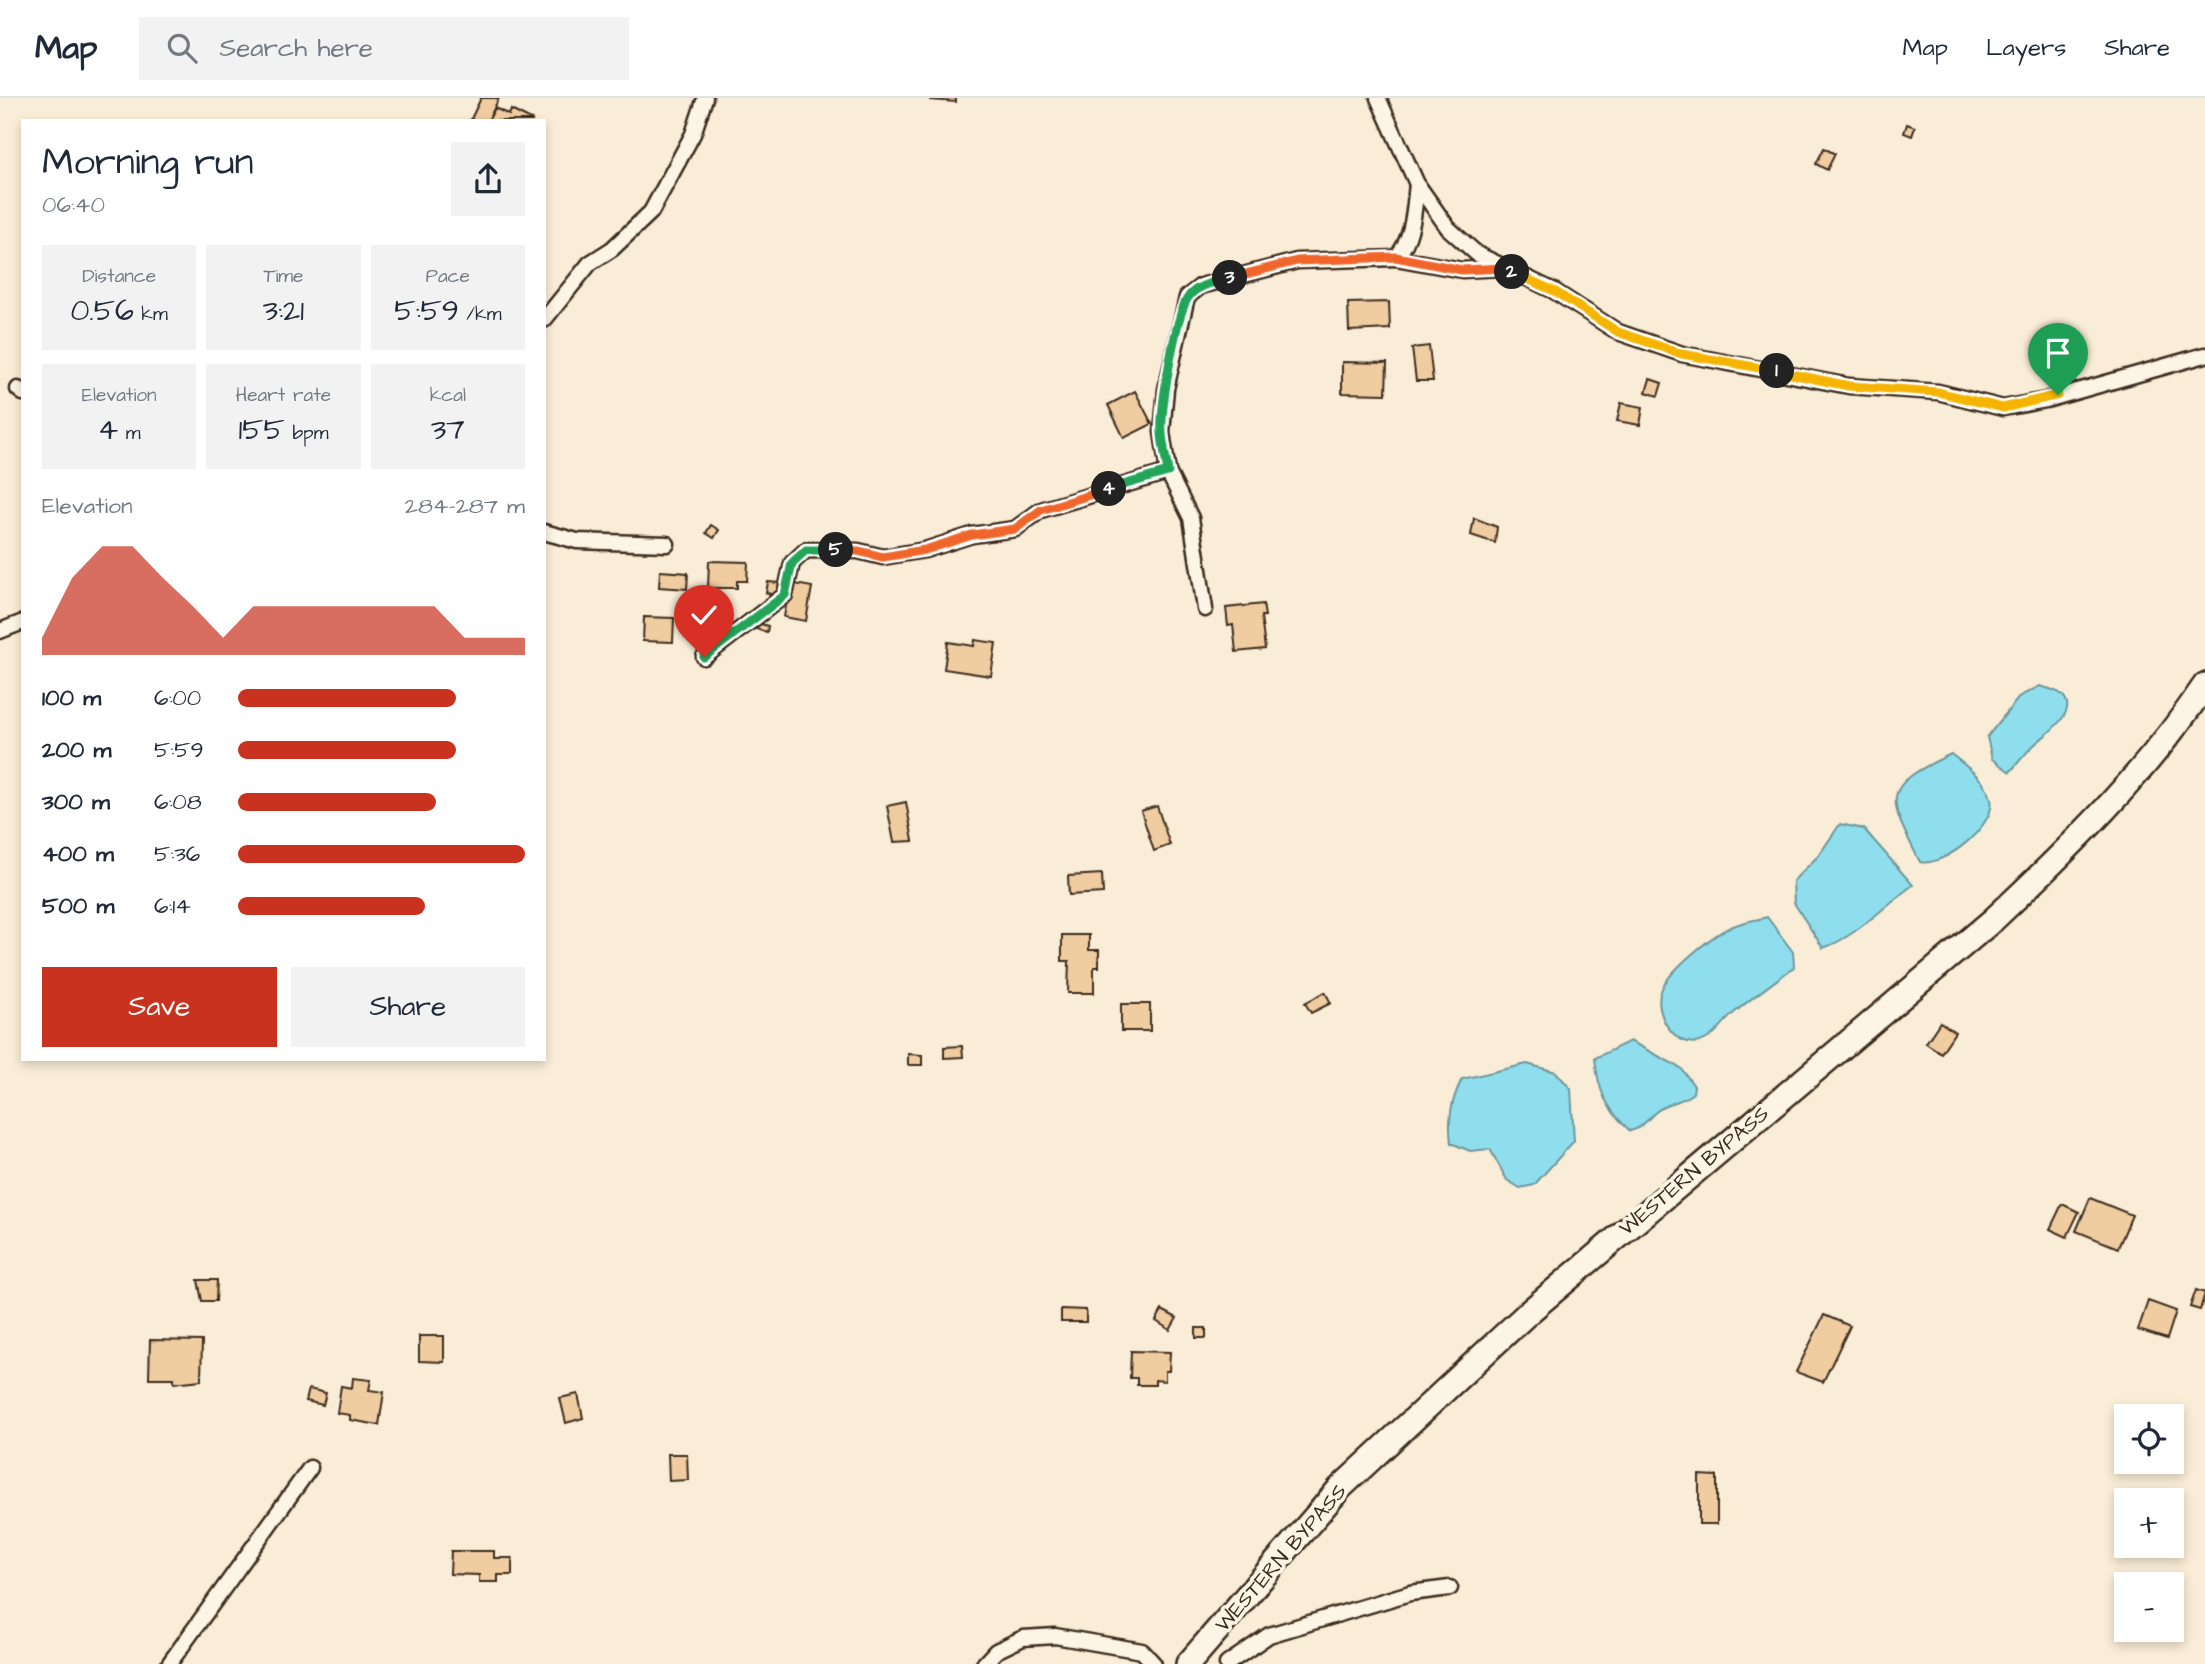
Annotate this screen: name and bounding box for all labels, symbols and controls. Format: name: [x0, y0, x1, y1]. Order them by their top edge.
search box: [139, 17, 629, 80]
text: Map: [35, 25, 97, 71]
icon: search: [163, 29, 201, 67]
text: Search here: [219, 30, 373, 66]
text: Map: [1903, 31, 1948, 65]
text: Layers: [1986, 31, 2066, 65]
text: Share: [2104, 31, 2170, 65]
text: Morning run: [42, 137, 254, 189]
button: share: [451, 142, 525, 216]
text: 06:40: [42, 189, 105, 221]
pin: 2: [1494, 254, 1530, 290]
text: 2: [1506, 258, 1517, 285]
pin: 3: [1212, 260, 1248, 296]
text: Distance: [82, 263, 156, 290]
text: Time: [264, 263, 303, 290]
text: Pace: [426, 263, 470, 290]
text: 3: [1225, 264, 1234, 291]
text: 0.56: [71, 290, 134, 332]
text: 3:21: [263, 290, 304, 332]
text: 5:59: [394, 290, 459, 332]
text: km: [134, 301, 168, 328]
text: /km: [459, 301, 501, 328]
pin: [2028, 323, 2088, 395]
icon: arrive: [2039, 334, 2077, 372]
pin: 1: [1760, 354, 1795, 388]
text: 1: [1775, 357, 1778, 384]
text: Elevation: [82, 382, 157, 409]
text: Heart rate: [236, 382, 331, 409]
text: kcal: [430, 382, 466, 409]
text: 4: [98, 409, 118, 451]
text: 155: [239, 409, 285, 451]
text: 37: [431, 409, 465, 451]
text: m: [118, 420, 141, 447]
text: bpm: [285, 420, 328, 447]
pin: 4: [1092, 472, 1126, 506]
text: 4: [1102, 475, 1115, 502]
text: Elevation: [42, 490, 133, 522]
text: 284–287 m: [405, 490, 525, 522]
pin: 5: [818, 532, 854, 568]
text: 5: [829, 536, 842, 563]
pin: [674, 585, 734, 657]
icon: check: [685, 596, 723, 634]
text: 100 m: [42, 682, 101, 714]
text: 6:00: [154, 682, 201, 714]
text: 200 m: [42, 734, 111, 766]
text: 5:59: [154, 734, 204, 766]
text: 300 m: [42, 786, 110, 818]
text: 6:08: [154, 786, 202, 818]
text: 400 m: [42, 838, 114, 870]
text: 5:36: [154, 838, 200, 870]
text: 500 m: [42, 890, 114, 922]
text: 6:14: [154, 890, 191, 922]
button: Save: [42, 967, 277, 1047]
button: Share: [291, 967, 525, 1047]
street label: WESTERN BYPASS: [1613, 1100, 1775, 1242]
map controls: [2114, 1404, 2184, 1642]
button: locate: [2114, 1404, 2184, 1474]
street label: WESTERN BYPASS: [1208, 1478, 1354, 1638]
button: +: [2114, 1488, 2184, 1558]
button: −: [2114, 1572, 2184, 1642]

